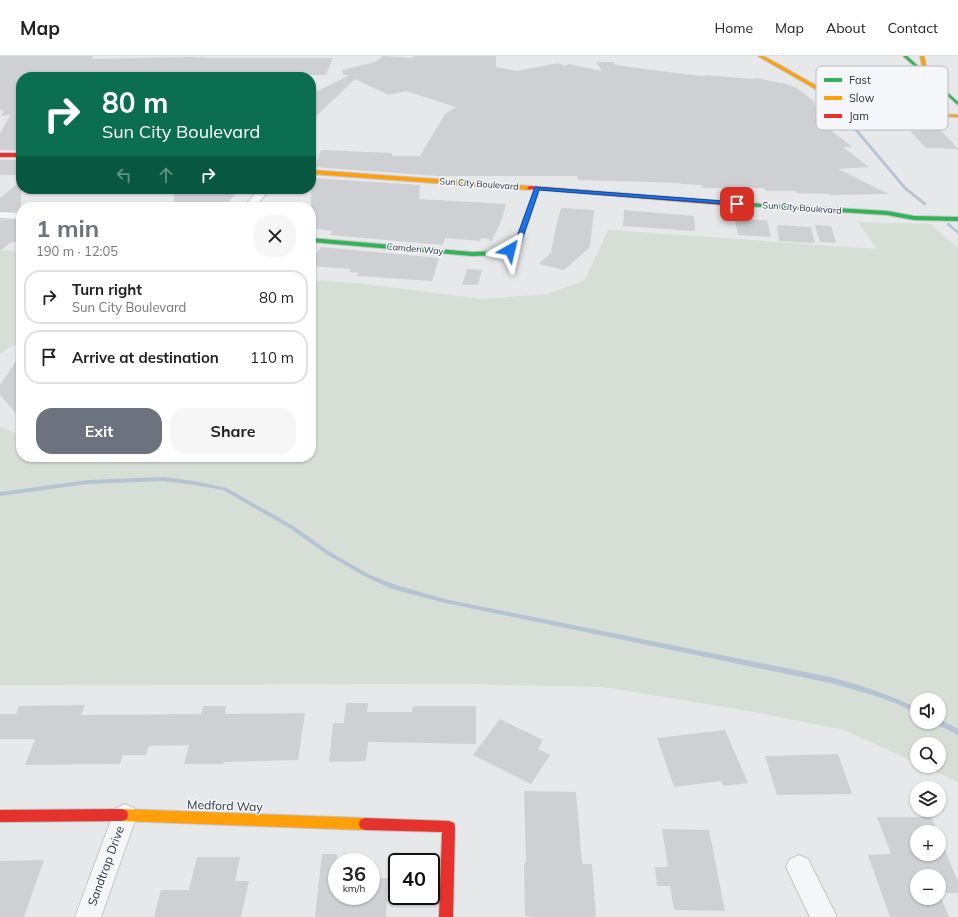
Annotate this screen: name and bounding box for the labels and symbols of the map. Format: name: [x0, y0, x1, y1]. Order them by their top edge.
legend: [816, 66, 948, 130]
text: Fast: [849, 73, 871, 87]
text: Slow: [849, 91, 875, 105]
text: Jam: [849, 109, 869, 123]
street label: Sun City Boulevard: [439, 175, 519, 193]
pin: [720, 187, 754, 221]
street label: Sun City Boulevard: [762, 199, 842, 217]
position arrow: [489, 229, 531, 271]
street label: Camden Way: [386, 241, 444, 257]
street label: Medford Way: [187, 797, 264, 814]
street label: Sandtrap Drive: [84, 824, 127, 908]
speed limit sign: 40: [388, 853, 440, 905]

